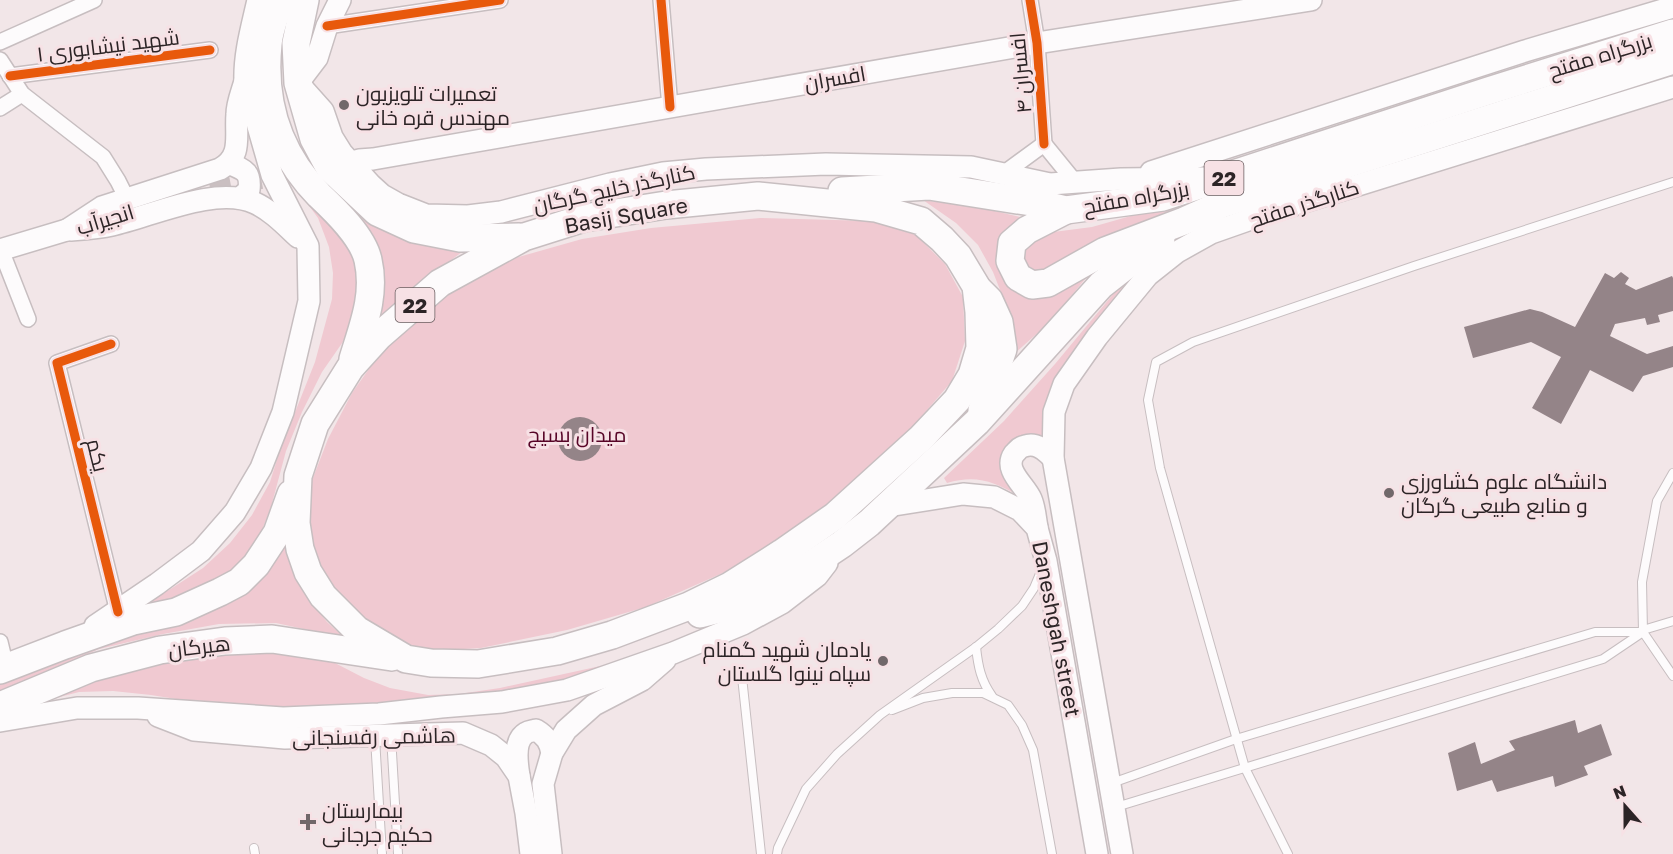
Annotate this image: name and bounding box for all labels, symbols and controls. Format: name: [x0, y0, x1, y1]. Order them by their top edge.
street label: شهید نیشابوری ۱: [35, 23, 181, 68]
street label: بزرگراه مفتح: [1545, 27, 1656, 85]
street label: افسران ۴: [1004, 31, 1037, 115]
street label: افسران: [802, 60, 868, 97]
place label: تعمیرات تلویزیون مهندس قره خانی: [356, 80, 510, 131]
marker: تعمیرات تلویزیون مهندس قره خانی: [337, 98, 351, 112]
street label: کنارگذر خلیج گرگان: [531, 158, 698, 220]
road number: 22: [1204, 161, 1244, 195]
street label: کنارگذر مفتح: [1246, 173, 1363, 235]
street label: بزرگراه مفتح: [1081, 175, 1191, 221]
street label: Basij Square: [562, 191, 690, 239]
street label: انجیرآب: [73, 198, 137, 240]
road number: 22: [396, 288, 434, 322]
park label: میدان بسیج: [528, 421, 626, 449]
street label: یکم: [79, 436, 115, 475]
place label: دانشگاه علوم کشاورزی و منابع طبیعی گرگان: [1401, 468, 1607, 520]
marker: دانشگاه علوم کشاورزی و منابع طبیعی گرگان: [1382, 486, 1396, 500]
street label: Daneshgah street: [1027, 539, 1087, 719]
street label: هیرکان: [166, 629, 232, 664]
place label: یادمان شهید گمنام سپاه نینوا گلستان: [702, 636, 871, 687]
marker: یادمان شهید گمنام سپاه نینوا گلستان: [876, 654, 890, 668]
street label: هاشمی رفسنجانی: [292, 722, 456, 751]
north arrow: [1595, 776, 1655, 836]
text: N: [1610, 780, 1629, 804]
place label: بیمارستان حکیم جرجانی: [322, 797, 433, 849]
marker: بیمارستان حکیم جرجانی: [299, 813, 317, 831]

